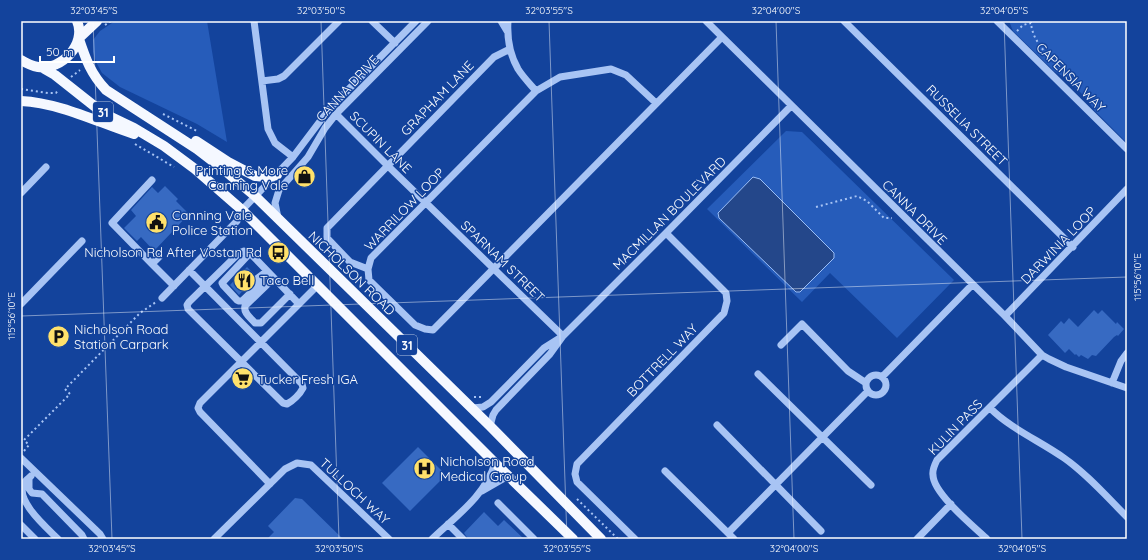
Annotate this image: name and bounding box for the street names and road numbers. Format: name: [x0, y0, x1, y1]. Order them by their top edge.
street label: CAPENSIA WAY: [1033, 39, 1109, 115]
street label: CANNA DRIVE: [312, 51, 382, 125]
street label: GRAPHAM LANE: [397, 57, 477, 139]
street label: RUSSELIA STREET: [923, 81, 1011, 169]
road number: 31: [93, 102, 113, 122]
street label: SCUPIN LANE: [347, 108, 415, 176]
street label: MACMILLAN BOULEVARD: [609, 153, 729, 273]
street label: WARRILOW LOOP: [361, 164, 448, 254]
street label: CANNA DRIVE: [879, 176, 951, 248]
street label: DARWINIA LOOP: [1017, 203, 1099, 287]
street label: SPARNAM STREET: [458, 217, 548, 305]
street label: NICHOLSON ROAD: [305, 228, 399, 318]
street label: BOTTRELL WAY: [623, 320, 701, 400]
road number: 31: [397, 335, 417, 355]
street label: KULIN PASS: [924, 396, 986, 458]
street label: TULLOCH WAY: [317, 455, 394, 528]

